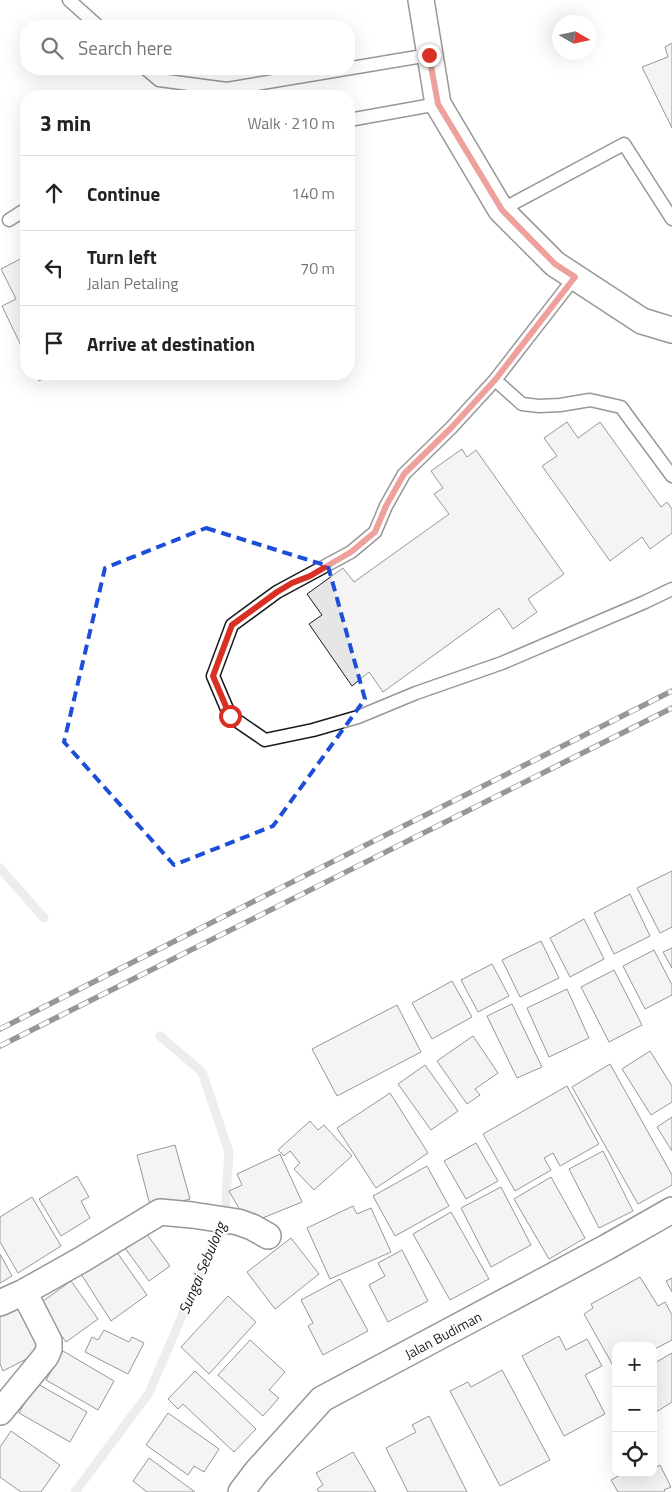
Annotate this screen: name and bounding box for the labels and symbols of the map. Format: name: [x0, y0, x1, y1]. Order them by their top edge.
north arrow: [552, 15, 597, 60]
route end: [418, 44, 441, 67]
route start: [219, 705, 242, 728]
water label: Sungai Sebulong: [172, 1217, 232, 1318]
street label: Jalan Budiman: [401, 1306, 485, 1364]

